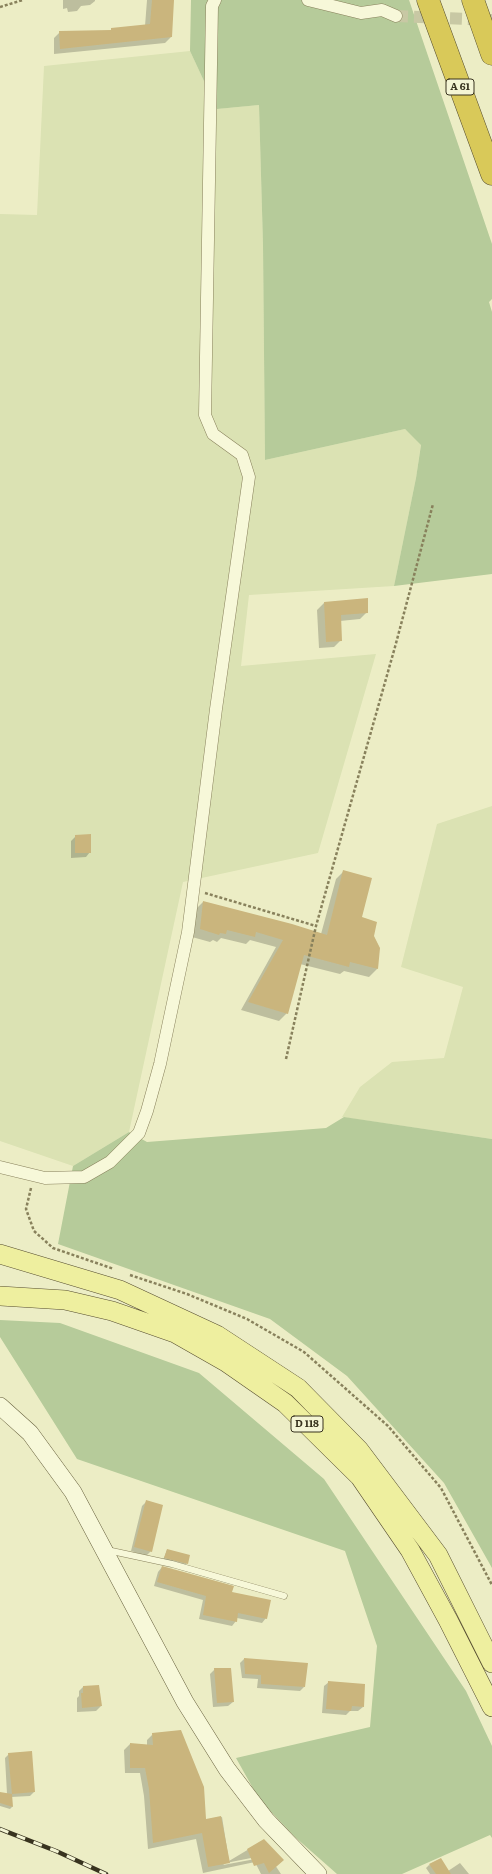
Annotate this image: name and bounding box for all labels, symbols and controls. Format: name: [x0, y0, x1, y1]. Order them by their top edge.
road number: A 61: [446, 79, 474, 95]
road number: D 118: [291, 1416, 323, 1432]

